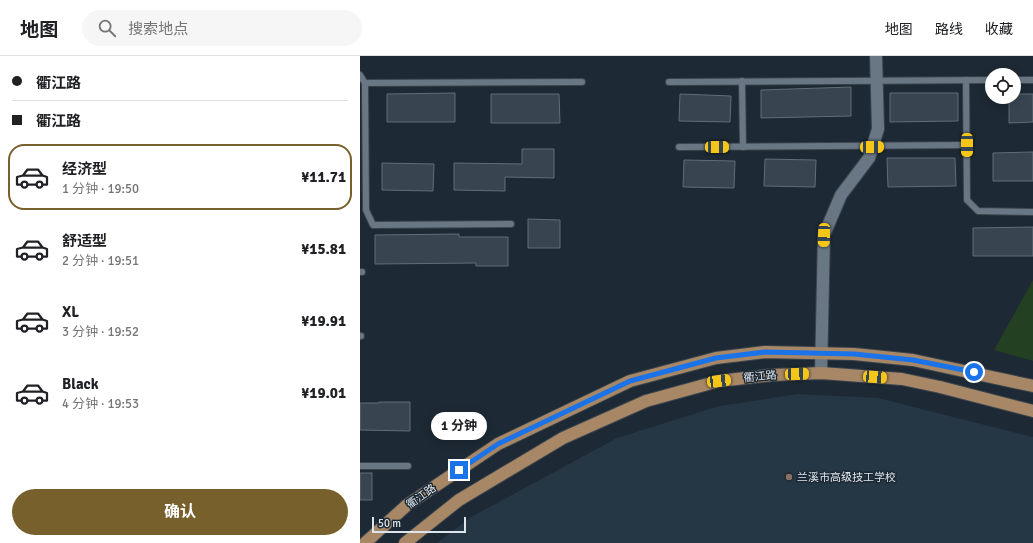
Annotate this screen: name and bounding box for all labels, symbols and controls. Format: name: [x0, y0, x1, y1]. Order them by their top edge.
search box: [82, 10, 362, 46]
icon: search: [96, 17, 118, 39]
text: 地图: [20, 18, 58, 42]
text: 搜索地点: [128, 20, 188, 38]
text: 地图: [885, 21, 913, 38]
text: 路线: [935, 21, 963, 38]
text: 收藏: [985, 21, 1013, 38]
map controls: [985, 68, 1021, 104]
button: locate: [985, 68, 1021, 104]
text: 衢江路: [36, 74, 81, 92]
text: 衢江路: [36, 112, 81, 130]
car: [961, 133, 973, 157]
car: [705, 141, 729, 153]
car: [860, 141, 884, 153]
icon: car: [14, 159, 50, 195]
text: 经济型: [62, 160, 107, 178]
text: ¥11.71: [301, 168, 346, 186]
text: 1 分钟 · 19:50: [62, 181, 139, 197]
car: [818, 223, 830, 247]
icon: car: [14, 231, 50, 267]
text: 舒适型: [62, 232, 107, 250]
text: ¥15.81: [301, 240, 346, 258]
text: 2 分钟 · 19:51: [62, 253, 139, 269]
icon: car: [14, 303, 50, 339]
text: XL: [62, 303, 79, 321]
text: ¥19.91: [301, 312, 346, 330]
text: 3 分钟 · 19:52: [62, 324, 139, 340]
route start: [965, 363, 983, 381]
street label: 衢江路: [743, 368, 777, 385]
car: [785, 368, 809, 380]
car: [863, 370, 887, 384]
car: [706, 374, 732, 388]
icon: car: [14, 375, 50, 411]
text: Black: [62, 375, 99, 393]
text: ¥19.01: [301, 384, 346, 402]
text: 4 分钟 · 19:53: [62, 396, 139, 412]
callout: 1 分钟: [431, 412, 487, 440]
text: 1 分钟: [441, 418, 477, 434]
route end: [450, 461, 468, 479]
place label: 兰溪市高级技工学校: [797, 471, 896, 484]
marker: 兰溪市高级技工学校: [784, 472, 794, 482]
street label: 衢江路: [404, 482, 439, 511]
button: 确认: [12, 489, 348, 535]
scale bar: [372, 515, 466, 534]
text: 50 m: [378, 517, 401, 530]

